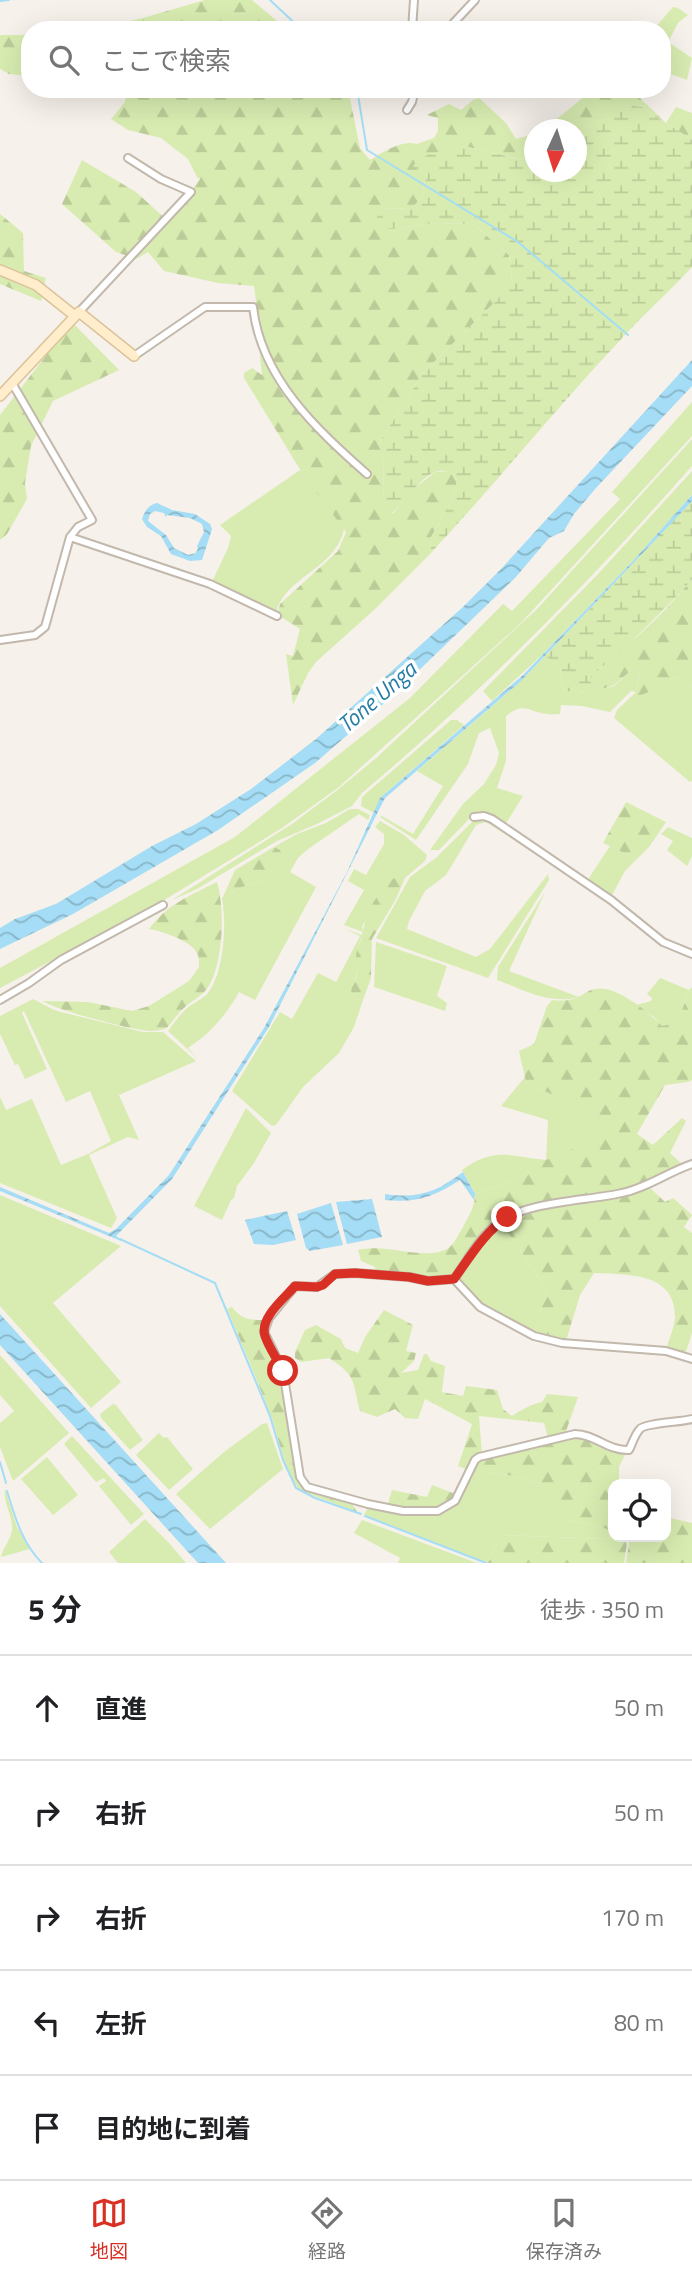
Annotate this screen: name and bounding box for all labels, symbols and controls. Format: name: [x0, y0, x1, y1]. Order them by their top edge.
search box: [21, 21, 671, 98]
icon: search: [45, 41, 83, 79]
text: ここで検索: [101, 41, 231, 80]
north arrow: [524, 119, 587, 182]
water label: Tone Unga: [329, 651, 425, 741]
route end: [491, 1201, 522, 1232]
route start: [267, 1355, 298, 1386]
map controls: [608, 1479, 671, 1542]
button: locate: [608, 1479, 671, 1542]
text: 5 分: [28, 1586, 81, 1632]
text: 徒歩 · 350 m: [540, 1592, 664, 1627]
icon: ahead: [28, 1689, 66, 1727]
text: 直進: [95, 1689, 147, 1728]
text: 50 m: [614, 1690, 664, 1725]
icon: right: [28, 1794, 66, 1832]
text: 右折: [95, 1794, 147, 1833]
text: 50 m: [614, 1795, 664, 1830]
icon: right: [28, 1899, 66, 1937]
text: 右折: [95, 1899, 147, 1938]
text: 170 m: [601, 1900, 664, 1935]
icon: left: [28, 2004, 66, 2042]
text: 左折: [95, 2004, 147, 2043]
text: 80 m: [614, 2005, 664, 2040]
icon: arrive: [28, 2109, 66, 2147]
text: 目的地に到着: [95, 2109, 251, 2148]
tab: 地図: [90, 2194, 128, 2265]
tab: 経路: [308, 2194, 346, 2265]
tab: 保存済み: [526, 2194, 602, 2265]

